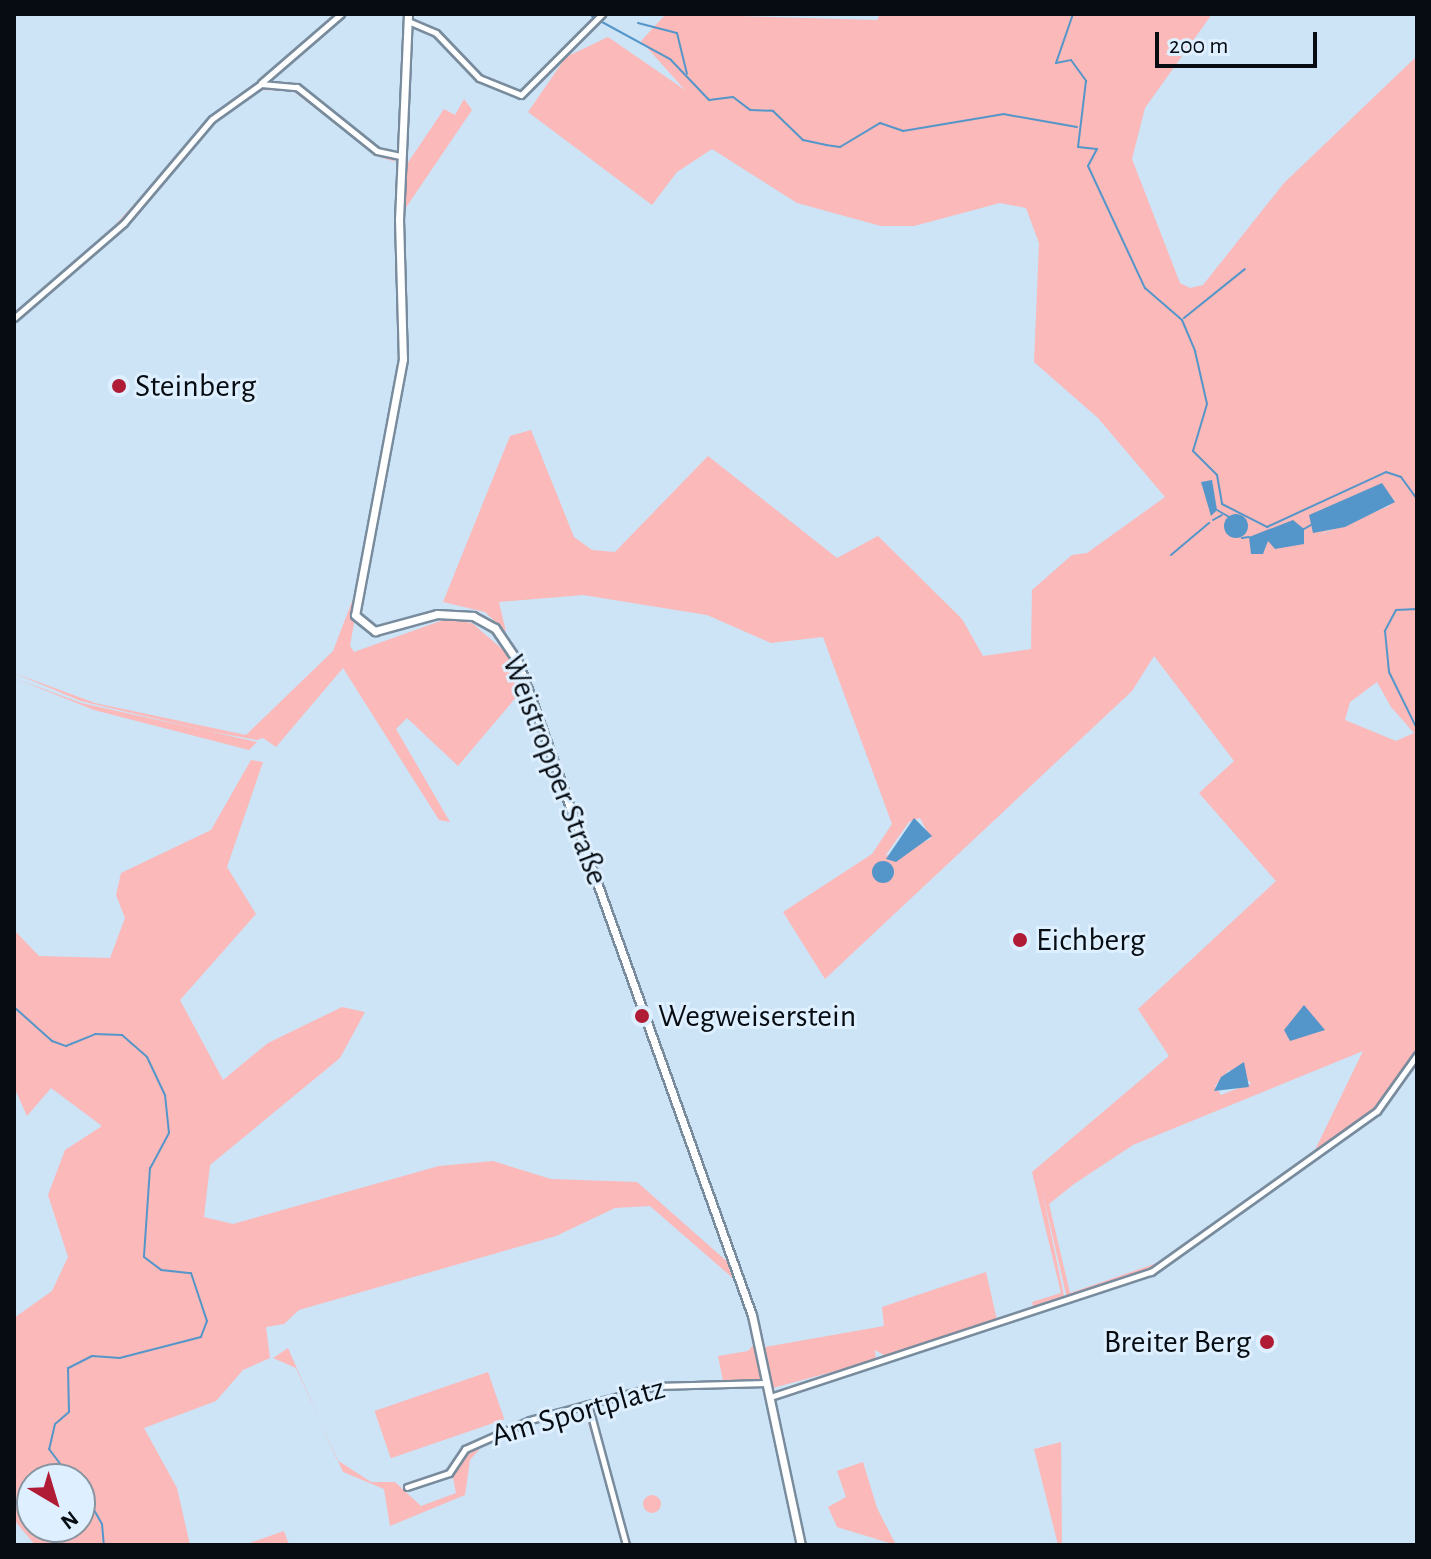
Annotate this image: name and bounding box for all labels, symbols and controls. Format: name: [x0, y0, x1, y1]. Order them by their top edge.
scale bar: [1159, 16, 1321, 66]
text: 200 m: [1169, 34, 1228, 58]
place label: Steinberg: [135, 367, 256, 405]
marker: Steinberg: [110, 377, 128, 395]
street label: Weistropper Straße: [493, 650, 617, 890]
place label: Eichberg: [1036, 921, 1145, 959]
marker: Eichberg: [1011, 931, 1029, 949]
place label: Wegweiserstein: [658, 997, 856, 1035]
marker: Wegweiserstein: [633, 1007, 651, 1025]
place label: Breiter Berg: [1104, 1323, 1251, 1361]
marker: Breiter Berg: [1258, 1333, 1276, 1351]
street label: Am Sportplatz: [487, 1369, 669, 1455]
north arrow: [16, 1463, 96, 1543]
text: N: [57, 1507, 82, 1534]

